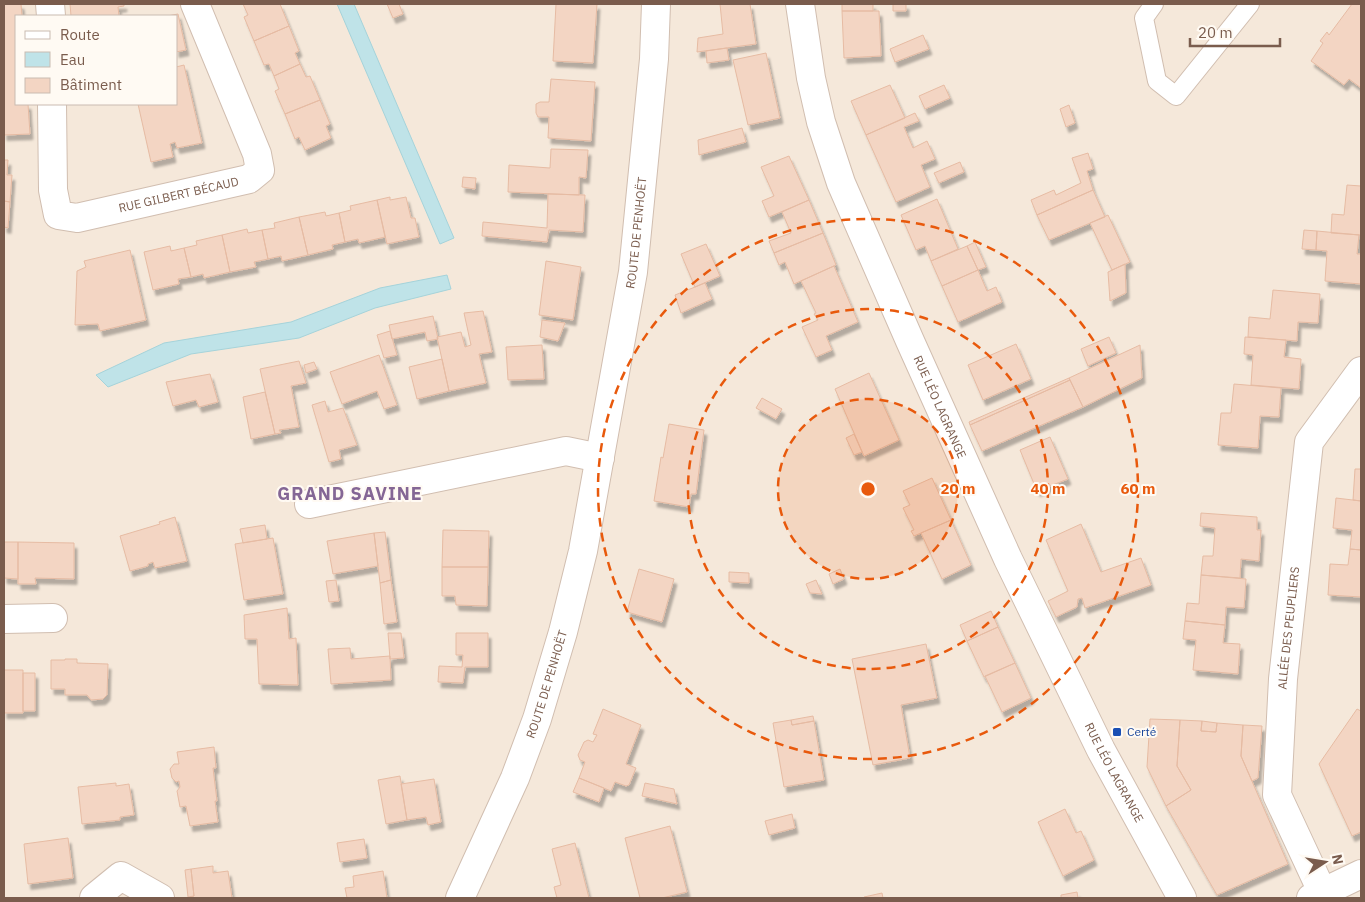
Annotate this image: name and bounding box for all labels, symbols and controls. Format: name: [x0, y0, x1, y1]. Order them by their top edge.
legend: [15, 15, 178, 105]
scale bar: [1190, 15, 1280, 47]
text: 20 m: [1198, 23, 1233, 42]
text: Route: [60, 25, 100, 44]
text: Eau: [60, 50, 85, 69]
text: Bâtiment: [60, 75, 122, 94]
street label: RUE GILBERT BÉCAUD: [117, 174, 240, 215]
street label: ROUTE DE PENHOËT: [622, 176, 649, 290]
street label: RUE LÉO LAGRANGE: [911, 353, 970, 461]
text: 20 m: [941, 479, 975, 498]
text: 40 m: [1031, 479, 1065, 498]
text: 60 m: [1121, 479, 1155, 498]
centre of rings: [859, 480, 877, 498]
district label: GRAND SAVINE: [277, 482, 423, 505]
street label: ALLÉE DES PEUPLIERS: [1274, 566, 1302, 690]
street label: ROUTE DE PENHOËT: [522, 628, 570, 740]
street label: RUE LÉO LAGRANGE: [1082, 720, 1147, 825]
place label: Certé: [1127, 724, 1157, 739]
marker: Certé: [1111, 726, 1123, 738]
north arrow: [1300, 837, 1350, 887]
text: N: [1328, 852, 1348, 866]

